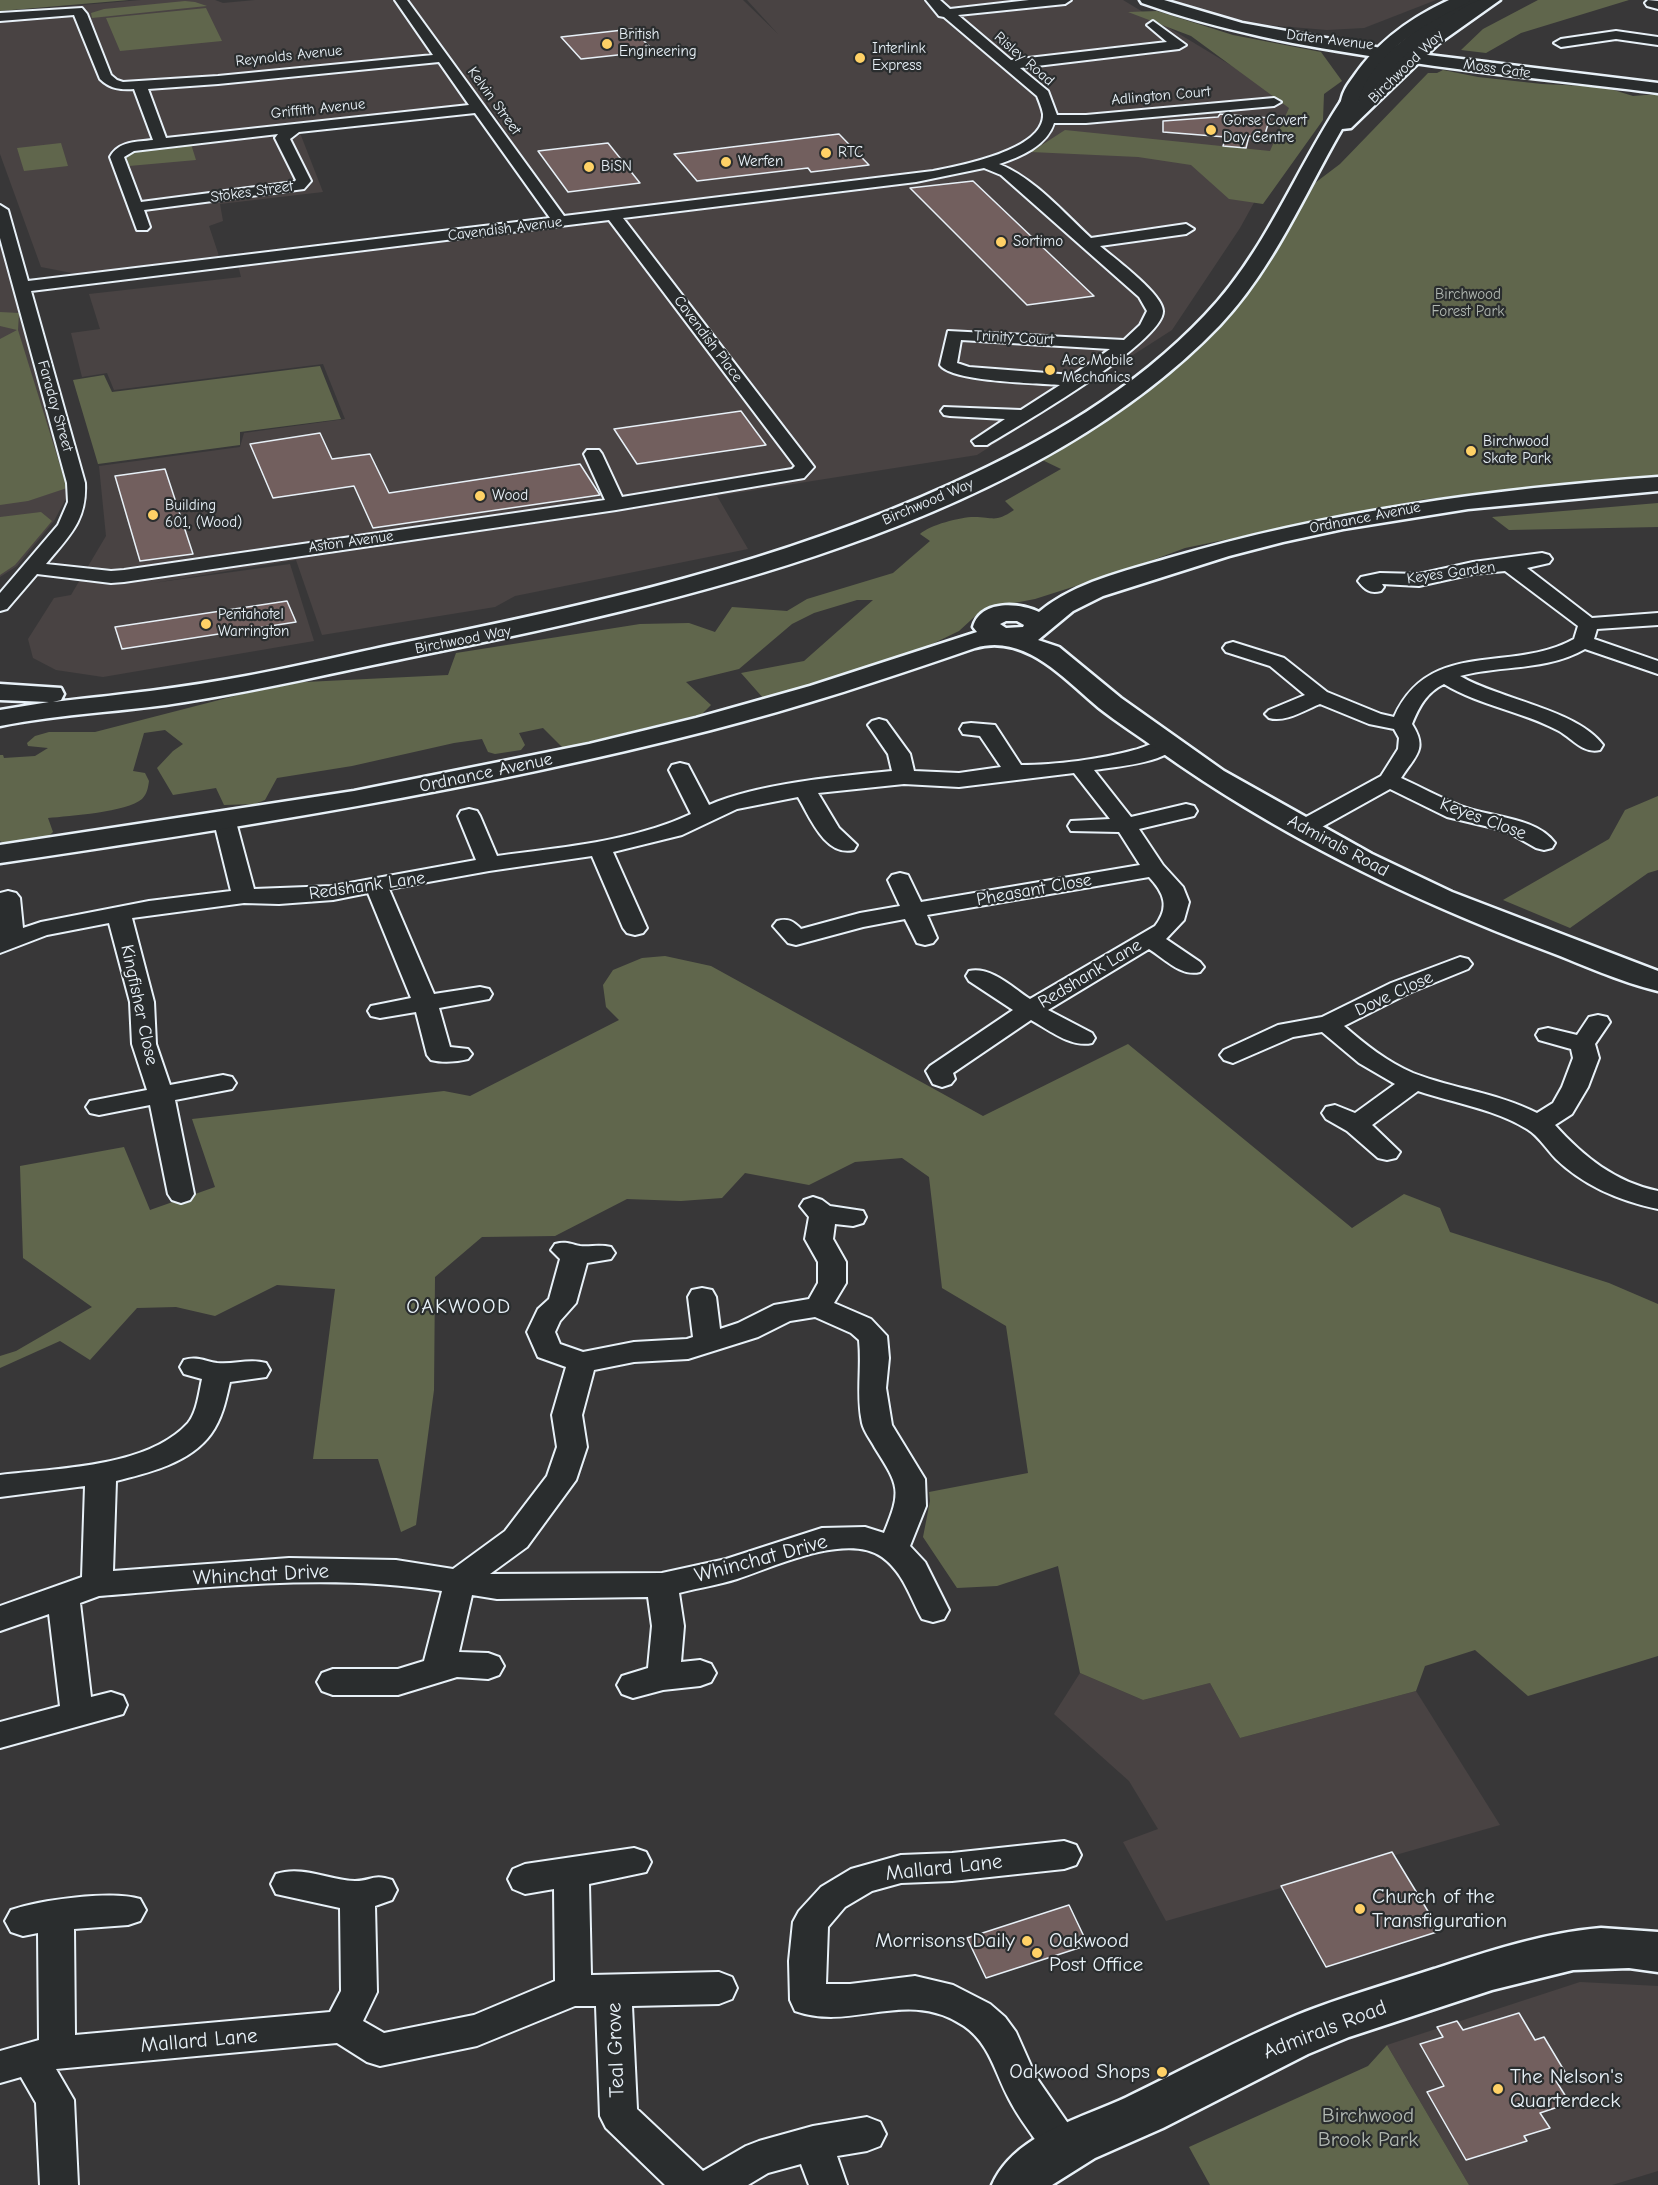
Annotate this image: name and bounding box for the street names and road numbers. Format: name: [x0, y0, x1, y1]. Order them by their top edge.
street label: Daten Avenue: [1285, 26, 1375, 54]
street label: Birchwood Way: [1365, 27, 1447, 107]
street label: Risley Road: [990, 28, 1058, 90]
street label: Reynolds Avenue: [235, 41, 343, 71]
street label: Moss Gate: [1462, 55, 1532, 83]
street label: Kelvin Street: [463, 63, 525, 139]
street label: Adlington Court: [1111, 83, 1211, 109]
street label: Griffith Avenue: [270, 95, 366, 123]
street label: Stokes Street: [209, 177, 295, 207]
street label: Cavendish Avenue: [447, 213, 563, 245]
street label: Cavendish Place: [670, 292, 746, 386]
street label: Trinity Court: [974, 327, 1054, 349]
street label: Faraday Street: [33, 358, 77, 454]
street label: Birchwood Way: [880, 475, 976, 529]
street label: Ordnance Avenue: [1308, 498, 1422, 538]
street label: Aston Avenue: [307, 527, 395, 557]
street label: Keyes Garden: [1406, 558, 1496, 588]
street label: Birchwood Way: [413, 622, 513, 658]
street label: Ordnance Avenue: [418, 748, 554, 798]
street label: Keyes Close: [1437, 793, 1529, 845]
street label: Admirals Road: [1284, 810, 1392, 882]
street label: Redshank Lane: [308, 867, 426, 905]
street label: Pheasant Close: [975, 869, 1093, 911]
street label: Redshank Lane: [1034, 935, 1146, 1013]
street label: Kingfisher Close: [116, 943, 162, 1067]
street label: Dove Close: [1352, 967, 1436, 1021]
street label: Whinchat Drive: [692, 1529, 830, 1589]
street label: Whinchat Drive: [192, 1559, 330, 1591]
street label: Mallard Lane: [884, 1849, 1004, 1887]
street label: Admirals Road: [1260, 1995, 1390, 2065]
street label: Teal Grove: [602, 2002, 630, 2098]
street label: Mallard Lane: [139, 2023, 259, 2059]

